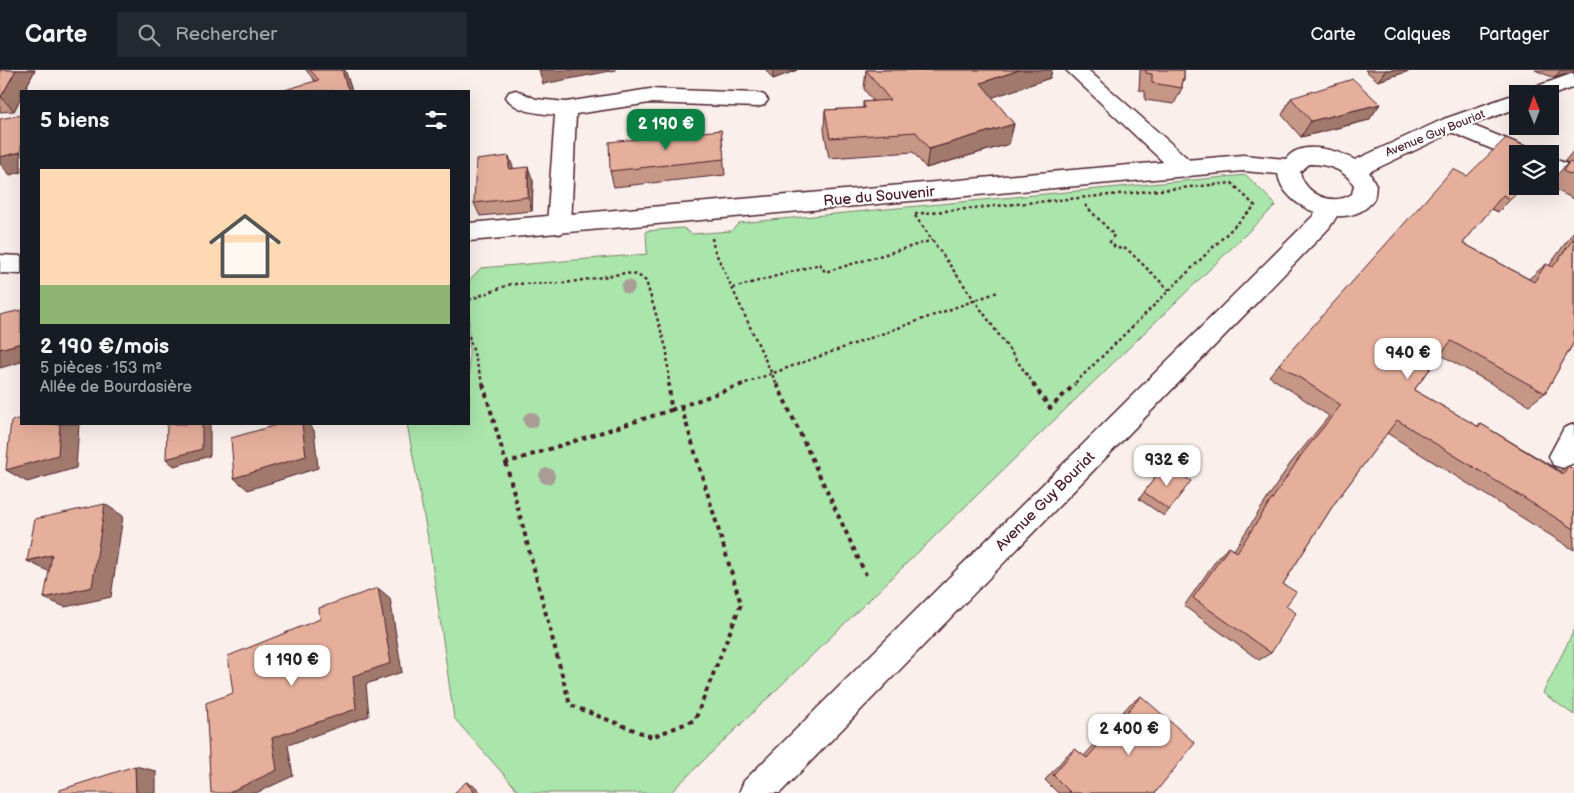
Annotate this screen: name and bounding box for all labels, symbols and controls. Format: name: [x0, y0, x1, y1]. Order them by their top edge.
search box: [117, 12, 467, 57]
text: Carte: [25, 20, 87, 49]
icon: search: [135, 21, 163, 49]
text: Rechercher: [175, 23, 277, 46]
text: Carte: [1310, 24, 1356, 45]
text: Calques: [1384, 24, 1451, 45]
text: Partager: [1479, 24, 1549, 45]
north arrow: [1509, 85, 1559, 135]
map controls: [1509, 85, 1559, 195]
icon: filters: [422, 106, 450, 134]
street label: Avenue Guy Bouriat: [1383, 106, 1488, 160]
text: 5 biens: [40, 108, 109, 133]
pin: 2 190 €: [620, 108, 712, 151]
text: 2 190 €: [638, 115, 694, 134]
button: layers: [1509, 145, 1559, 195]
street label: Rue du Souvenir: [823, 182, 936, 211]
icon: home: [200, 201, 290, 291]
text: 2 190 €/mois: [40, 334, 169, 359]
pin: 940 €: [1373, 338, 1443, 380]
text: 940 €: [1385, 344, 1431, 363]
text: 5 pièces · 153 m²: [40, 359, 162, 378]
text: Allée de Bourdasière: [40, 378, 192, 397]
pin: 932 €: [1132, 444, 1202, 487]
street label: Avenue Guy Bouriat: [992, 447, 1099, 555]
text: 932 €: [1145, 451, 1189, 470]
pin: 1 190 €: [246, 644, 338, 687]
text: 1 190 €: [265, 651, 319, 670]
pin: 2 400 €: [1083, 714, 1175, 756]
text: 2 400 €: [1099, 720, 1159, 739]

